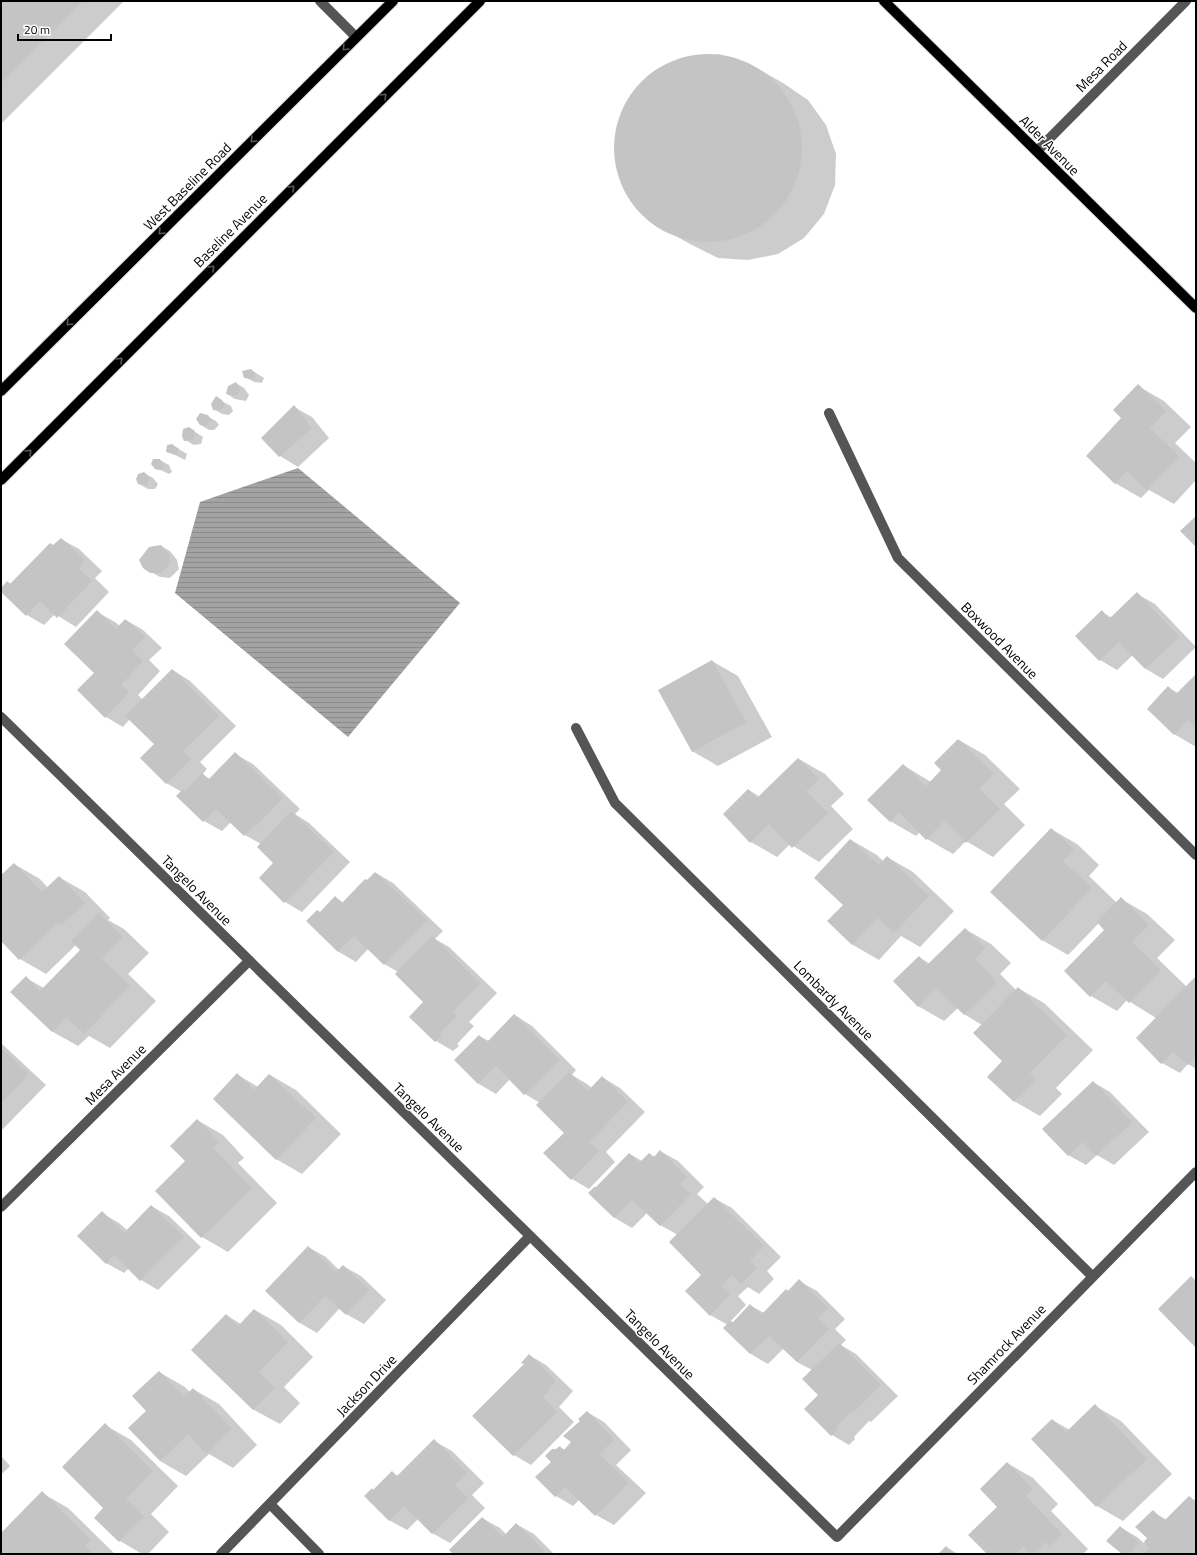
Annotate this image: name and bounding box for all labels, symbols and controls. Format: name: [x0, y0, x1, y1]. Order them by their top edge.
scale bar: [18, 16, 111, 42]
text: 20 m: [24, 20, 50, 39]
street label: Mesa Road: [1070, 35, 1132, 97]
one-way arrow: [342, 43, 350, 51]
one-way arrow: [379, 93, 387, 101]
street label: Alder Avenue: [1015, 110, 1085, 180]
one-way arrow: [250, 135, 258, 143]
street label: West Baseline Road: [138, 137, 236, 235]
one-way arrow: [287, 185, 295, 193]
street label: Baseline Avenue: [188, 188, 272, 272]
one-way arrow: [158, 227, 166, 235]
one-way arrow: [207, 265, 215, 273]
one-way arrow: [66, 319, 74, 326]
one-way arrow: [115, 357, 123, 365]
one-way arrow: [24, 449, 31, 457]
street label: Boxwood Avenue: [957, 597, 1043, 683]
street label: Tangelo Avenue: [157, 850, 237, 930]
street label: Lombardy Avenue: [789, 955, 879, 1045]
street label: Mesa Avenue: [80, 1039, 150, 1109]
street label: Tangelo Avenue: [388, 1077, 470, 1157]
street label: Shamrock Avenue: [962, 1299, 1050, 1389]
street label: Tangelo Avenue: [620, 1304, 700, 1384]
street label: Jackson Drive: [331, 1349, 401, 1421]

